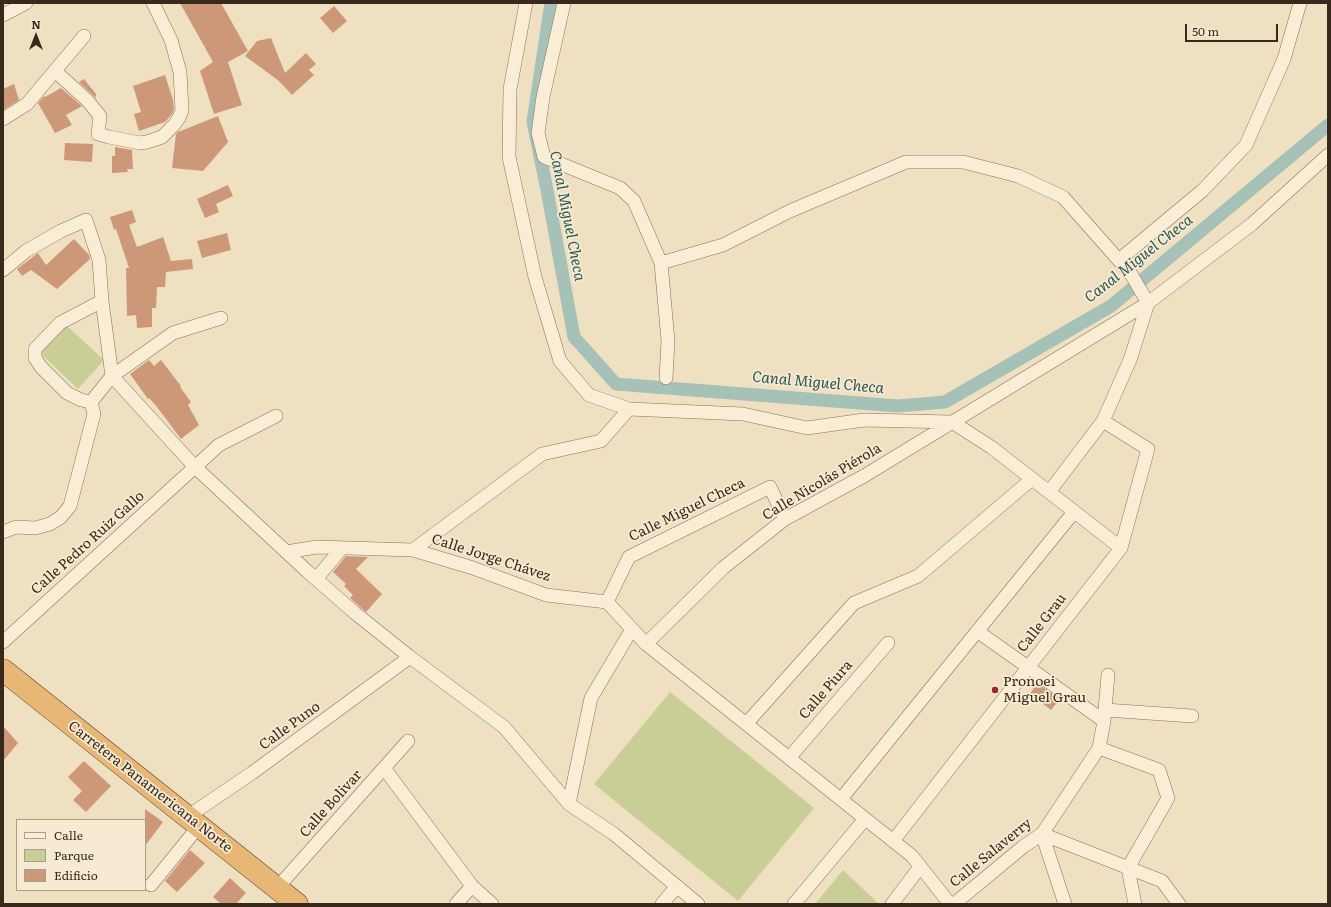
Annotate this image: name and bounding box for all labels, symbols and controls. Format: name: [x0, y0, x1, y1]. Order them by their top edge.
north arrow: [16, 16, 56, 56]
text: N: [31, 16, 41, 32]
scale bar: [1187, 16, 1280, 42]
text: 50 m: [1192, 22, 1219, 40]
water label: Canal Miguel Checa: [546, 149, 588, 283]
water label: Canal Miguel Checa: [1081, 211, 1197, 307]
water label: Canal Miguel Checa: [751, 368, 885, 398]
street label: Calle Nicolás Piérola: [760, 440, 884, 524]
street label: Calle Miguel Checa: [626, 475, 748, 545]
street label: Calle Pedro Ruiz Gallo: [28, 488, 148, 598]
street label: Calle Jorge Chávez: [430, 531, 552, 585]
street label: Calle Grau: [1014, 590, 1070, 656]
street label: Calle Piura: [796, 657, 856, 723]
place label: Pronoei Miguel Grau: [1003, 674, 1086, 706]
marker: Pronoei Miguel Grau: [990, 685, 1000, 695]
street label: Calle Puno: [256, 698, 324, 754]
street label: Carretera Panamericana Norte: [65, 718, 235, 856]
street label: Calle Bolivar: [296, 767, 366, 841]
street label: Calle Salaverry: [947, 815, 1035, 891]
legend: [16, 819, 146, 891]
text: Calle: [54, 826, 83, 844]
text: Parque: [54, 846, 94, 864]
text: Edificio: [54, 866, 98, 884]

